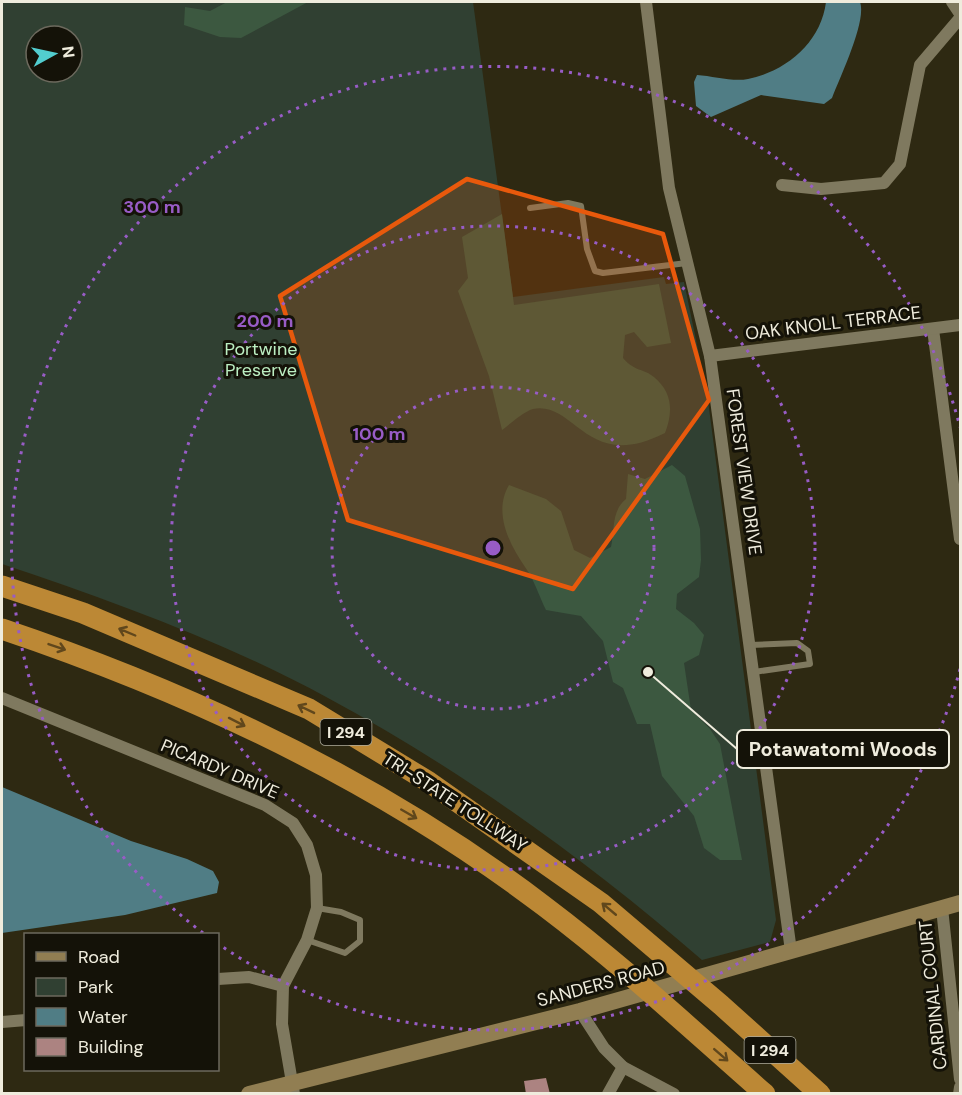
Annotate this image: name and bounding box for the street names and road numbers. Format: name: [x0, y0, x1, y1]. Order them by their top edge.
street label: OAK KNOLL TERRACE: [744, 300, 922, 346]
street label: FOREST VIEW DRIVE: [720, 387, 768, 557]
road number: I 294: [320, 719, 372, 745]
street label: PICARDY DRIVE: [157, 733, 283, 805]
street label: TRI-STATE TOLLWAY: [378, 746, 532, 858]
street label: CARDINAL COURT: [913, 919, 953, 1071]
street label: SANDERS ROAD: [534, 955, 668, 1013]
road number: I 294: [744, 1037, 796, 1063]

